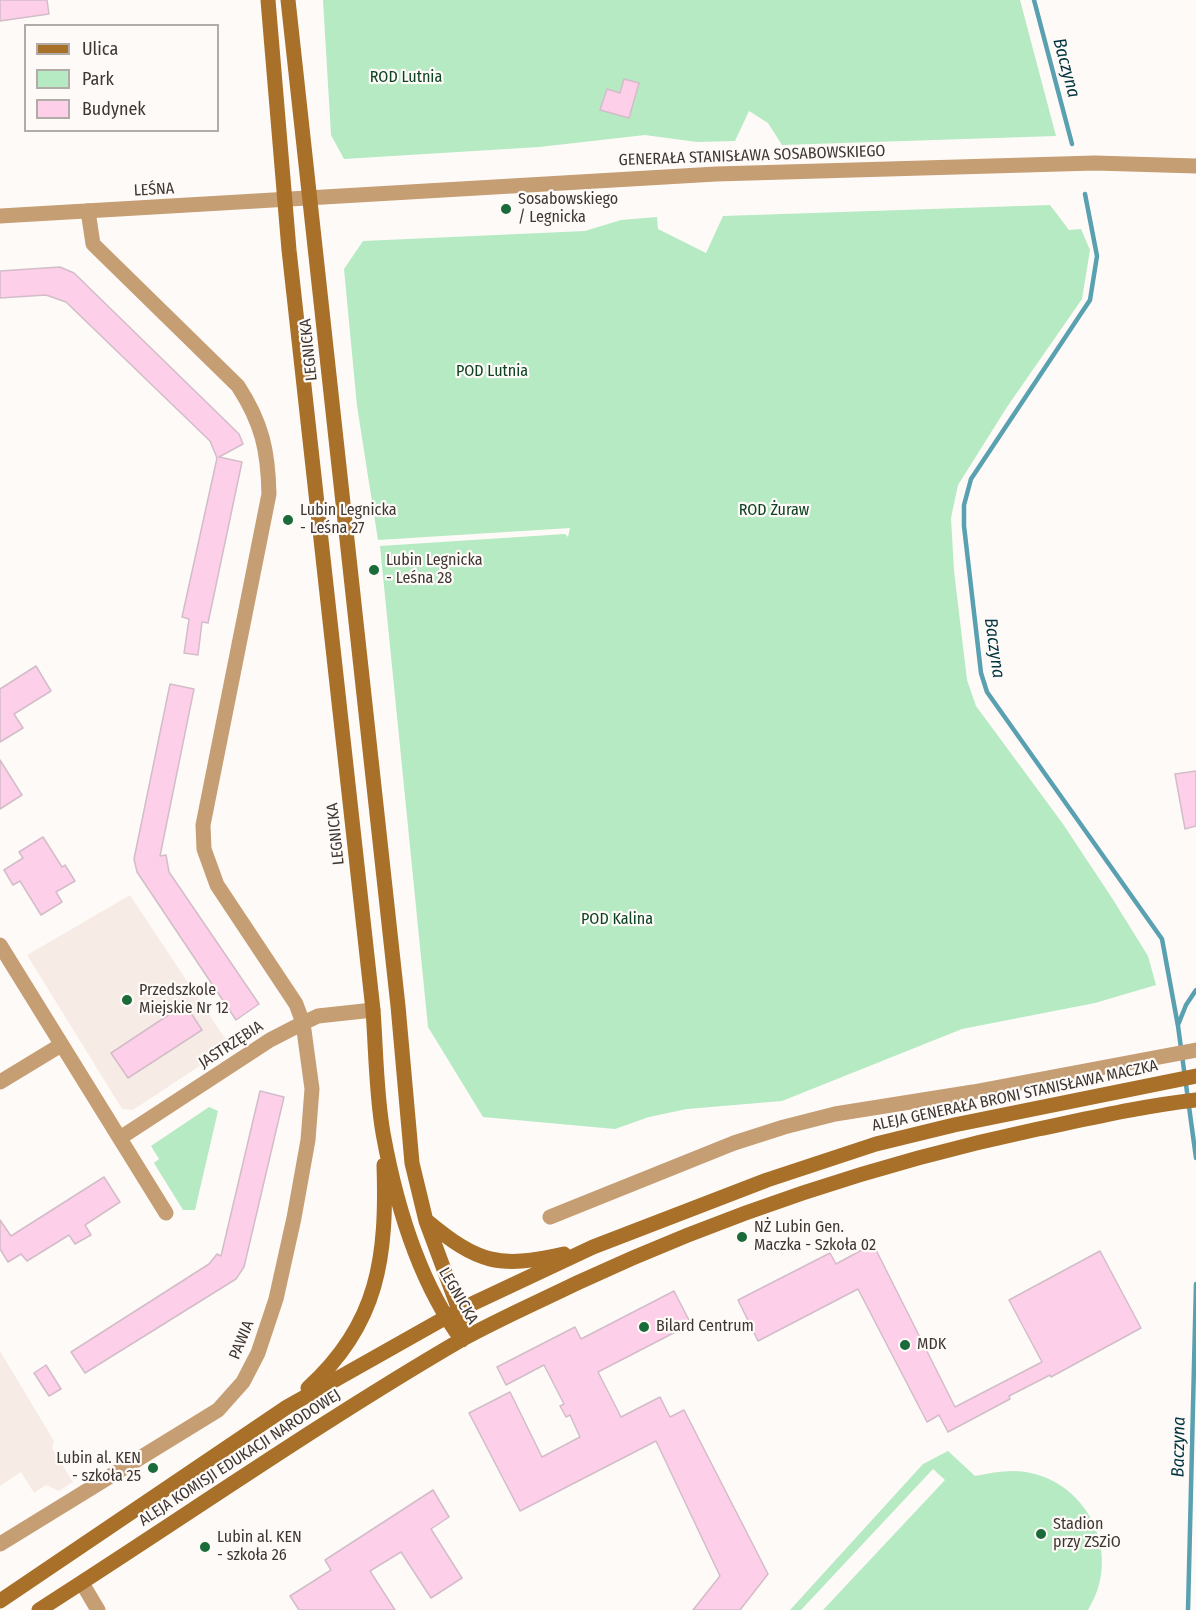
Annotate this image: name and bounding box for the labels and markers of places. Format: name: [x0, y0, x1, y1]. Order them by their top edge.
place label: Sosabowskiego / Legnicka: [518, 190, 618, 228]
marker: Sosabowskiego / Legnicka: [499, 202, 513, 216]
place label: Lubin Legnicka - Leśna 27: [300, 501, 396, 539]
marker: Lubin Legnicka - Leśna 27: [281, 513, 295, 527]
place label: Lubin Legnicka - Leśna 28: [386, 551, 482, 589]
marker: Lubin Legnicka - Leśna 28: [367, 563, 381, 577]
place label: Przedszkole Miejskie Nr 12: [139, 981, 229, 1019]
marker: Przedszkole Miejskie Nr 12: [120, 993, 134, 1007]
place label: NŻ Lubin Gen. Maczka - Szkoła 02: [754, 1218, 876, 1256]
marker: NŻ Lubin Gen. Maczka - Szkoła 02: [735, 1230, 749, 1244]
place label: Bilard Centrum: [656, 1317, 754, 1337]
marker: Bilard Centrum: [637, 1320, 651, 1334]
place label: MDK: [917, 1335, 946, 1355]
marker: MDK: [898, 1338, 912, 1352]
place label: Lubin al. KEN - szkoła 25: [56, 1449, 141, 1487]
marker: Lubin al. KEN - szkoła 25: [146, 1461, 160, 1475]
place label: Stadion przy ZSZiO: [1053, 1515, 1121, 1553]
marker: Stadion przy ZSZiO: [1034, 1527, 1048, 1541]
place label: Lubin al. KEN - szkoła 26: [217, 1528, 302, 1566]
marker: Lubin al. KEN - szkoła 26: [198, 1540, 212, 1554]

